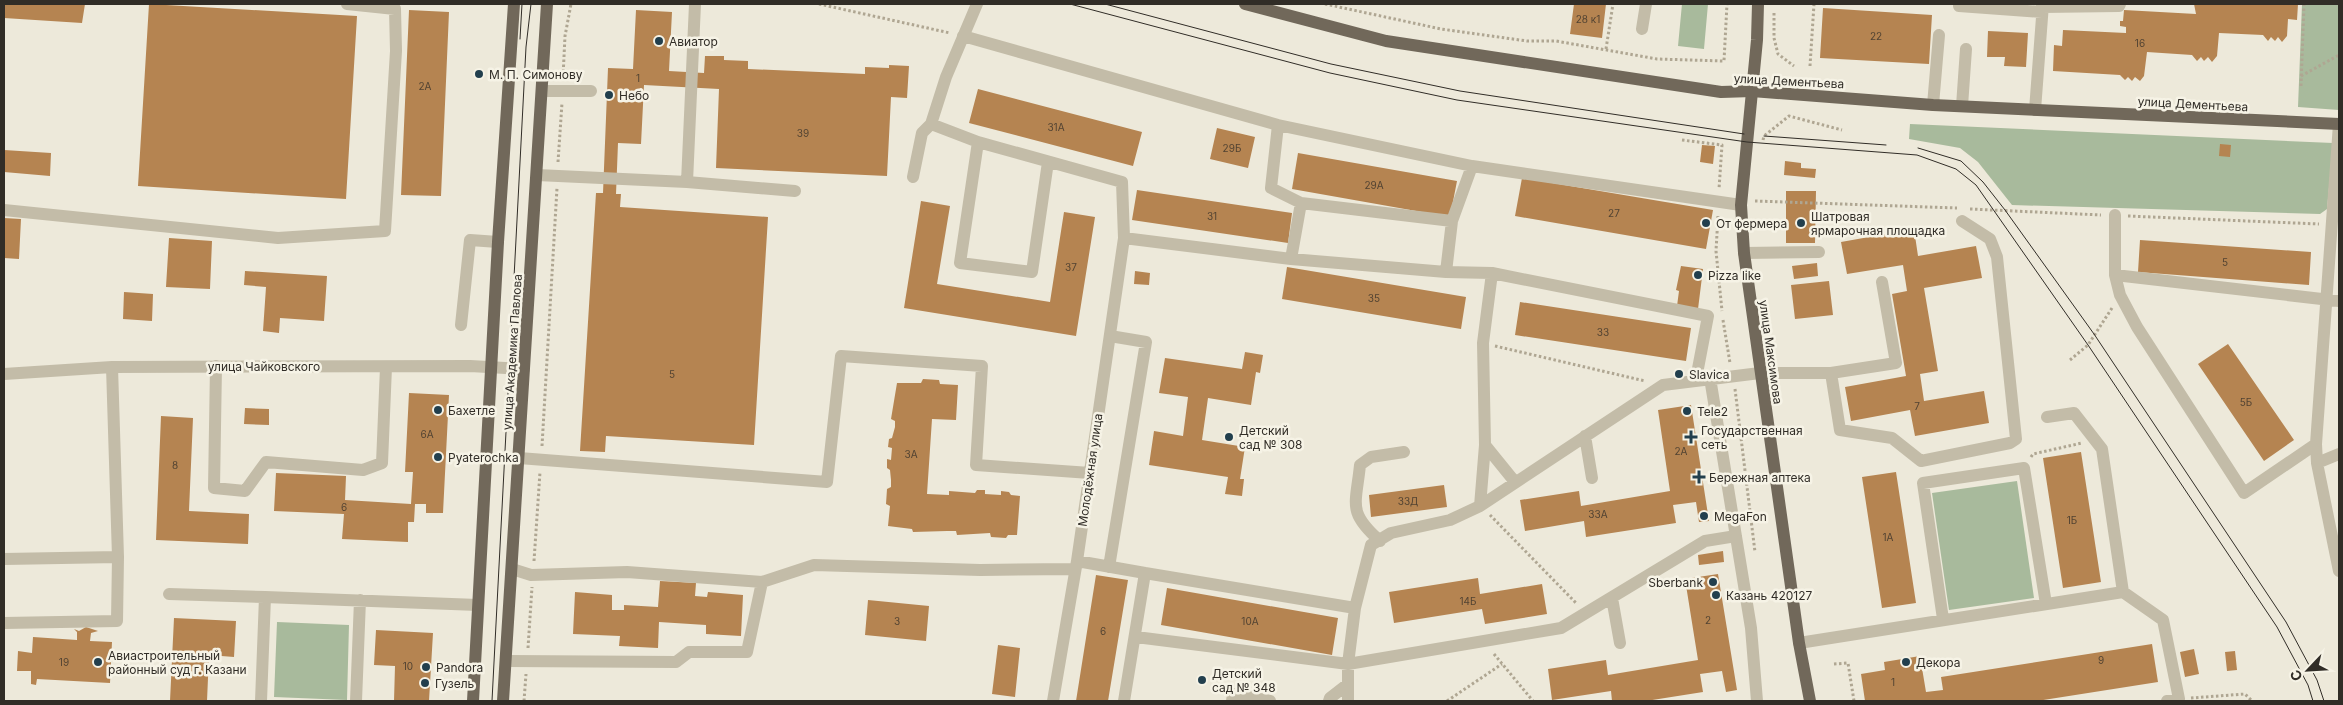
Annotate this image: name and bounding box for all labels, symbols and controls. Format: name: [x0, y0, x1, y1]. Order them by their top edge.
house number: 28 к1: [1576, 13, 1600, 25]
house number: 22: [1870, 30, 1882, 42]
place label: Авиатор: [669, 34, 718, 49]
marker: Авиатор: [653, 35, 665, 47]
house number: 16: [2135, 37, 2145, 49]
place label: М. П. Симонову: [489, 67, 583, 82]
marker: М. П. Симонову: [473, 68, 485, 80]
street label: улица Дементьева: [1733, 71, 1845, 91]
house number: 1: [636, 72, 640, 84]
house number: 2А: [419, 80, 432, 92]
place label: Небо: [619, 88, 649, 103]
marker: Небо: [603, 89, 615, 101]
street label: улица Дементьева: [2137, 94, 2249, 114]
house number: 31А: [1047, 121, 1065, 133]
house number: 39: [797, 127, 809, 139]
house number: 29Б: [1223, 142, 1241, 154]
house number: 29А: [1364, 179, 1384, 191]
house number: 27: [1608, 207, 1620, 219]
place label: Шатровая ярмарочная площадка: [1811, 209, 1945, 238]
house number: 31: [1207, 210, 1217, 222]
place label: От фермера: [1716, 216, 1787, 231]
marker: От фермера: [1700, 217, 1712, 229]
marker: Шатровая ярмарочная площадка: [1795, 217, 1807, 229]
house number: 5: [2222, 256, 2228, 268]
house number: 37: [1065, 261, 1077, 273]
place label: Pizza like: [1708, 268, 1761, 283]
marker: Pizza like: [1692, 269, 1704, 281]
street label: улица Академика Павлова: [499, 273, 525, 431]
house number: 35: [1368, 292, 1380, 304]
street label: улица Максимова: [1756, 299, 1786, 405]
house number: 33: [1597, 326, 1609, 338]
street label: улица Чайковского: [208, 359, 320, 374]
place label: Slavica: [1689, 367, 1730, 382]
house number: 5: [669, 368, 675, 380]
marker: Slavica: [1673, 368, 1685, 380]
house number: 5Б: [2240, 396, 2252, 408]
house number: 7: [1914, 400, 1920, 412]
place label: Бахетле: [448, 403, 495, 418]
marker: Бахетле: [432, 404, 444, 416]
place label: Tele2: [1697, 404, 1728, 419]
marker: Tele2: [1681, 405, 1693, 417]
street label: Молодёжная улица: [1075, 412, 1105, 528]
place label: Детский сад № 308: [1239, 423, 1303, 452]
place label: Государственная сеть: [1701, 423, 1803, 452]
house number: 6А: [420, 428, 434, 440]
marker: Детский сад № 308: [1223, 431, 1235, 443]
marker: Государственная сеть: [1685, 431, 1697, 443]
house number: 2А: [1675, 445, 1688, 457]
house number: 3А: [904, 448, 918, 460]
place label: Pyaterochka: [448, 450, 519, 465]
marker: Pyaterochka: [432, 451, 444, 463]
house number: 8: [172, 459, 178, 471]
place label: Бережная аптека: [1709, 470, 1811, 485]
marker: Бережная аптека: [1693, 471, 1705, 483]
house number: 33Д: [1398, 495, 1418, 507]
house number: 6: [341, 501, 347, 513]
house number: 33А: [1588, 508, 1608, 520]
place label: MegaFon: [1714, 509, 1767, 524]
marker: MegaFon: [1698, 510, 1710, 522]
house number: 1Б: [2067, 514, 2077, 526]
house number: 1А: [1883, 531, 1894, 543]
place label: Sberbank: [1648, 575, 1703, 590]
marker: Sberbank: [1707, 576, 1719, 588]
place label: Казань 420127: [1726, 588, 1812, 603]
marker: Казань 420127: [1710, 589, 1722, 601]
house number: 14Б: [1460, 595, 1477, 607]
house number: 2: [1705, 614, 1711, 626]
house number: 3: [894, 615, 900, 627]
house number: 10А: [1241, 615, 1259, 627]
house number: 6: [1100, 625, 1106, 637]
north arrow: [2283, 645, 2333, 695]
place label: Авиастроительный районный суд г. Казани: [108, 648, 247, 677]
house number: 9: [2098, 654, 2104, 666]
place label: Декора: [1916, 655, 1960, 670]
house number: 19: [59, 656, 69, 668]
marker: Авиастроительный районный суд г. Казани: [92, 656, 104, 668]
marker: Декора: [1900, 656, 1912, 668]
house number: 10: [403, 660, 413, 672]
place label: Pandora: [436, 660, 483, 675]
marker: Pandora: [420, 661, 432, 673]
place label: Детский сад № 348: [1212, 666, 1276, 695]
text: С: [2286, 667, 2306, 684]
marker: Детский сад № 348: [1196, 674, 1208, 686]
place label: Гузель: [435, 676, 475, 691]
house number: 1: [1891, 676, 1895, 688]
marker: Гузель: [419, 677, 431, 689]

